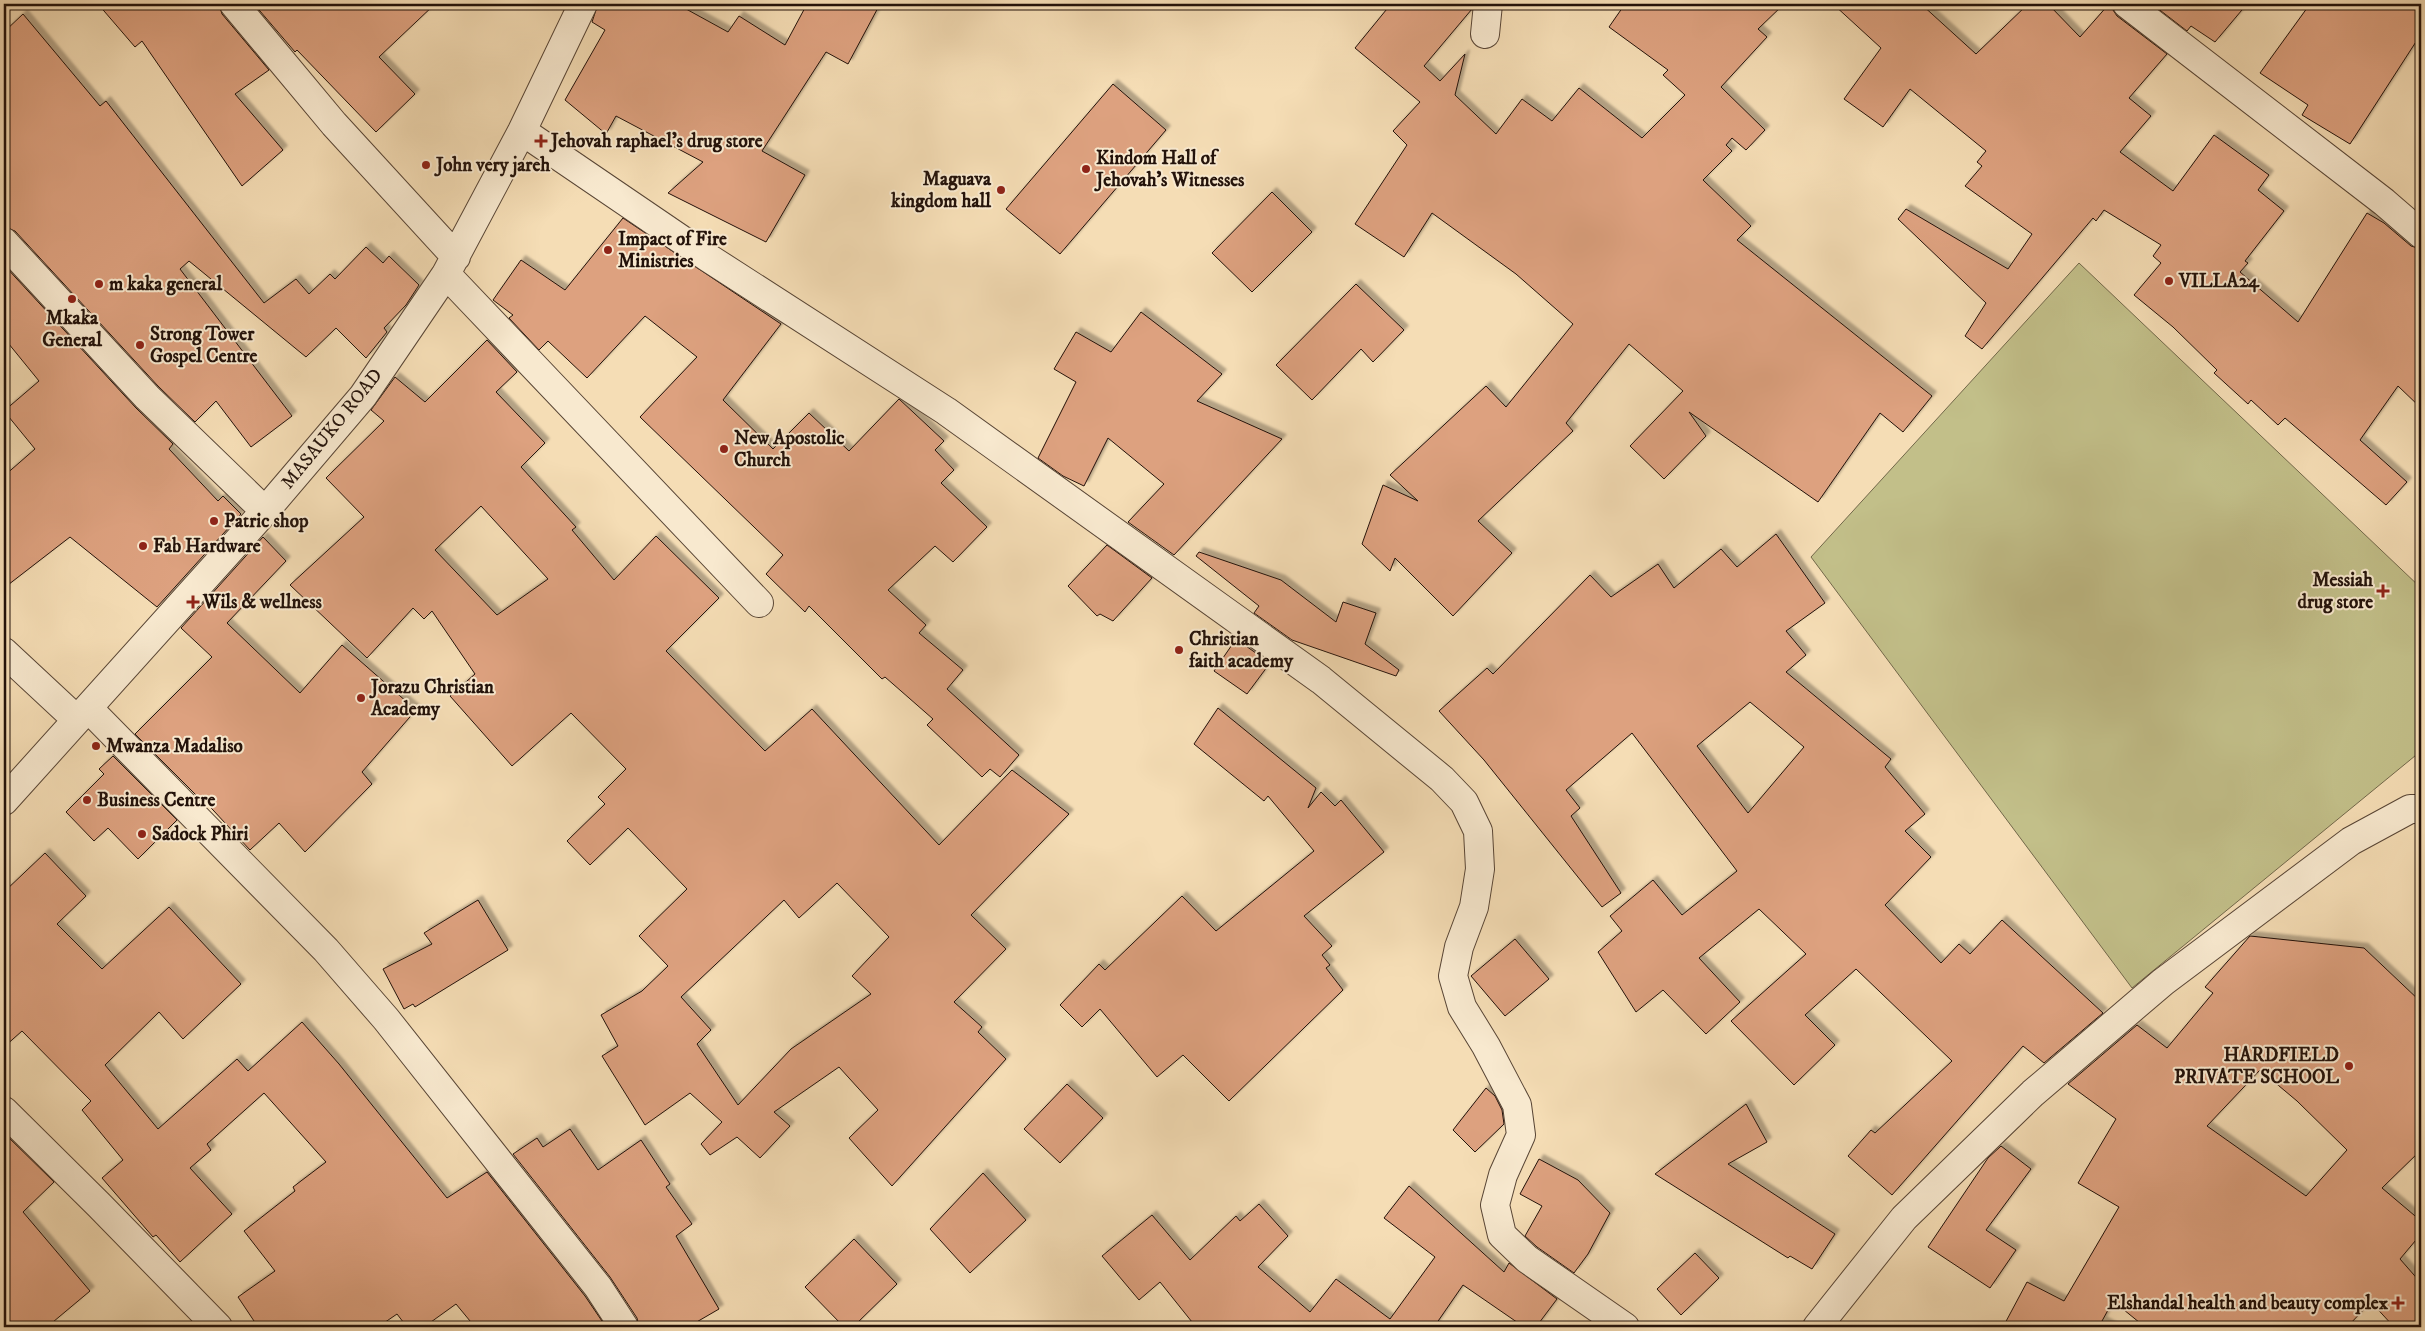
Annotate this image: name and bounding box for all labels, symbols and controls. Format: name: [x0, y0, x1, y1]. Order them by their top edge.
place label: Jehovah raphael's drug store: [549, 130, 763, 153]
marker: Jehovah raphael's drug store: [535, 135, 547, 147]
place label: Kindom Hall of Jehovah's Witnesses: [1094, 147, 1245, 192]
place label: John very jareh: [434, 154, 551, 178]
marker: John very jareh: [420, 159, 432, 171]
marker: Kindom Hall of Jehovah's Witnesses: [1080, 163, 1092, 175]
place label: Maguava kingdom hall: [890, 168, 992, 213]
marker: Maguava kingdom hall: [995, 184, 1007, 196]
place label: Impact of Fire Ministries: [618, 228, 727, 273]
marker: Impact of Fire Ministries: [602, 244, 614, 256]
place label: VILLA24: [2178, 270, 2260, 293]
place label: m kaka general: [109, 273, 222, 296]
marker: VILLA24: [2163, 275, 2175, 287]
marker: m kaka general: [93, 278, 105, 290]
marker: Mkaka General: [66, 293, 78, 305]
place label: Mkaka General: [42, 307, 102, 352]
place label: Strong Tower Gospel Centre: [150, 323, 258, 368]
marker: Strong Tower Gospel Centre: [134, 339, 146, 351]
street label: MASAUKO ROAD: [276, 364, 388, 494]
place label: New Apostolic Church: [734, 427, 845, 472]
marker: New Apostolic Church: [718, 443, 730, 455]
place label: Patric shop: [224, 510, 309, 533]
marker: Patric shop: [208, 515, 220, 527]
place label: Fab Hardware: [153, 535, 261, 558]
marker: Fab Hardware: [137, 540, 149, 552]
place label: Messiah drug store: [2297, 569, 2374, 614]
marker: Messiah drug store: [2377, 585, 2389, 597]
place label: Wils & wellness: [202, 591, 323, 614]
marker: Wils & wellness: [187, 596, 199, 608]
place label: Christian faith academy: [1188, 628, 1294, 673]
marker: Christian faith academy: [1173, 644, 1185, 656]
place label: Jorazu Christian Academy: [369, 676, 495, 721]
marker: Jorazu Christian Academy: [355, 692, 367, 704]
place label: Mwanza Madaliso: [106, 735, 243, 758]
marker: Mwanza Madaliso: [90, 740, 102, 752]
place label: Business Centre: [97, 789, 215, 812]
marker: Business Centre: [81, 794, 93, 806]
place label: Sadock Phiri: [152, 823, 248, 846]
marker: Sadock Phiri: [136, 828, 148, 840]
place label: HARDFIELD PRIVATE SCHOOL: [2174, 1044, 2339, 1089]
marker: HARDFIELD PRIVATE SCHOOL: [2343, 1060, 2355, 1072]
place label: Elshandal health and beauty complex: [2107, 1292, 2389, 1315]
marker: Elshandal health and beauty complex: [2392, 1297, 2404, 1309]

